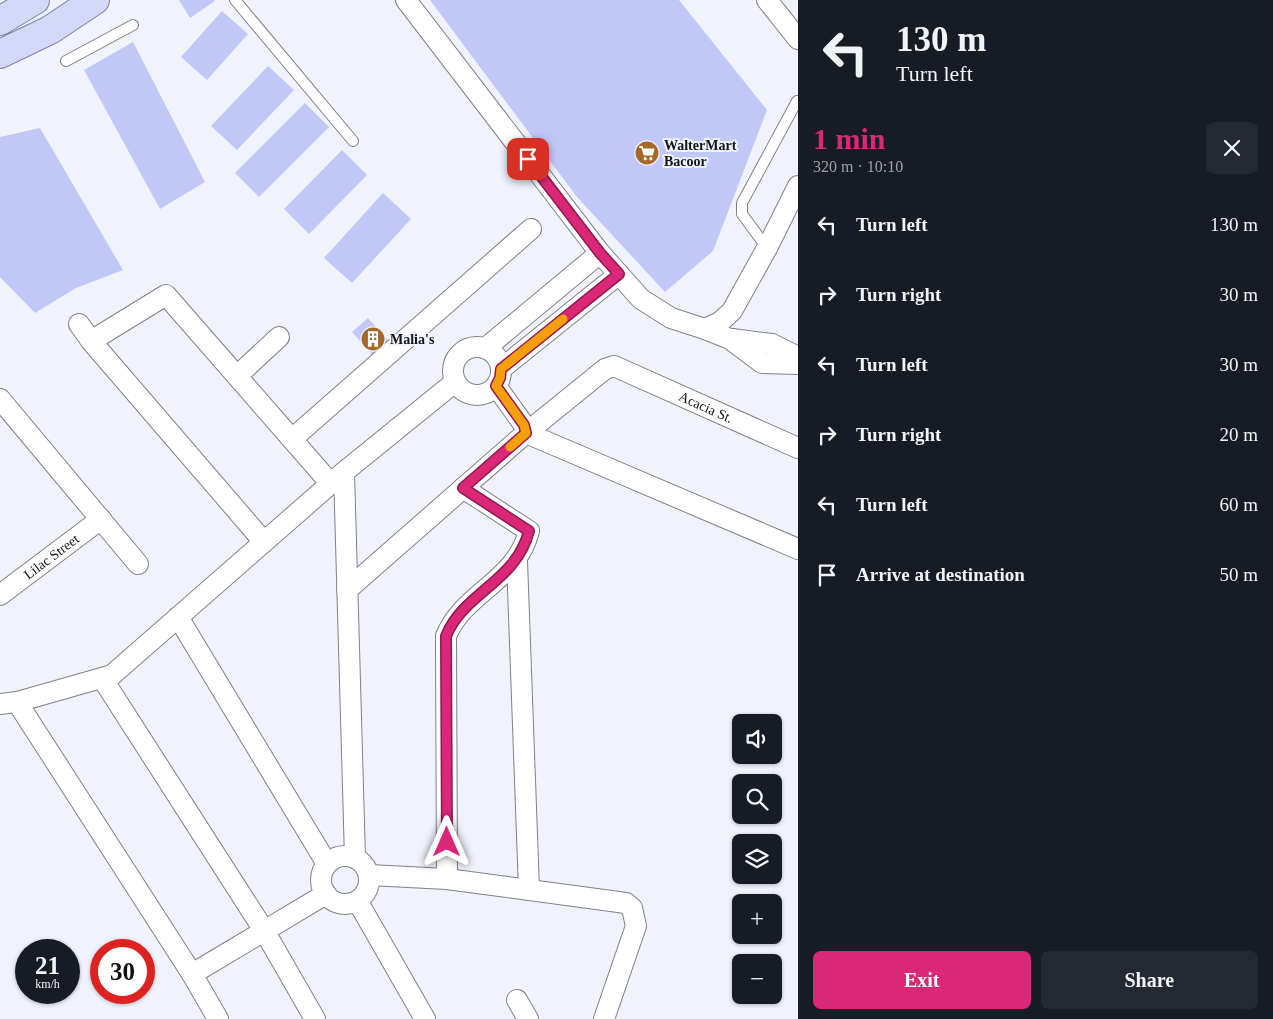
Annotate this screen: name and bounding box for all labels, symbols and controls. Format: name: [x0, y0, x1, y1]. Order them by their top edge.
icon: left: [813, 20, 878, 85]
text: 130 m: [896, 20, 986, 59]
text: Turn left: [896, 61, 973, 86]
text: 1 min: [813, 122, 886, 155]
button: close: [1206, 122, 1258, 174]
pin: [507, 138, 549, 180]
place label: WalterMart Bacoor: [664, 138, 737, 169]
supermarket icon: WalterMart Bacoor: [634, 140, 660, 166]
icon: arrive: [514, 145, 542, 173]
text: 320 m · 10:10: [813, 158, 903, 175]
icon: left: [813, 211, 841, 239]
text: Turn left: [856, 214, 928, 235]
text: 130 m: [1210, 214, 1258, 235]
icon: right: [813, 281, 841, 309]
text: Turn right: [856, 284, 941, 305]
text: 30 m: [1219, 284, 1258, 305]
building icon: Malia's: [360, 326, 386, 352]
place label: Malia's: [390, 332, 435, 347]
icon: left: [813, 351, 841, 379]
text: Turn left: [856, 354, 928, 375]
text: 30 m: [1219, 354, 1258, 375]
street label: Acacia St.: [677, 388, 735, 426]
icon: right: [813, 421, 841, 449]
text: Turn right: [856, 424, 941, 445]
text: 20 m: [1219, 424, 1258, 445]
icon: left: [813, 491, 841, 519]
text: Turn left: [856, 494, 928, 515]
text: 60 m: [1219, 494, 1258, 515]
street label: Lilac Street: [21, 531, 82, 582]
icon: arrive: [813, 561, 841, 589]
text: Arrive at destination: [856, 564, 1025, 585]
text: 50 m: [1219, 564, 1258, 585]
map controls: [732, 714, 782, 1004]
button: sound: [732, 714, 782, 764]
button: search: [732, 774, 782, 824]
position arrow: [420, 815, 472, 867]
button: layers: [732, 834, 782, 884]
button: +: [732, 894, 782, 944]
speed limit sign: 30: [90, 939, 155, 1004]
button: Exit: [813, 951, 1031, 1009]
button: Share: [1041, 951, 1258, 1009]
text: 21: [35, 952, 60, 979]
button: −: [732, 954, 782, 1004]
text: km/h: [35, 977, 60, 991]

